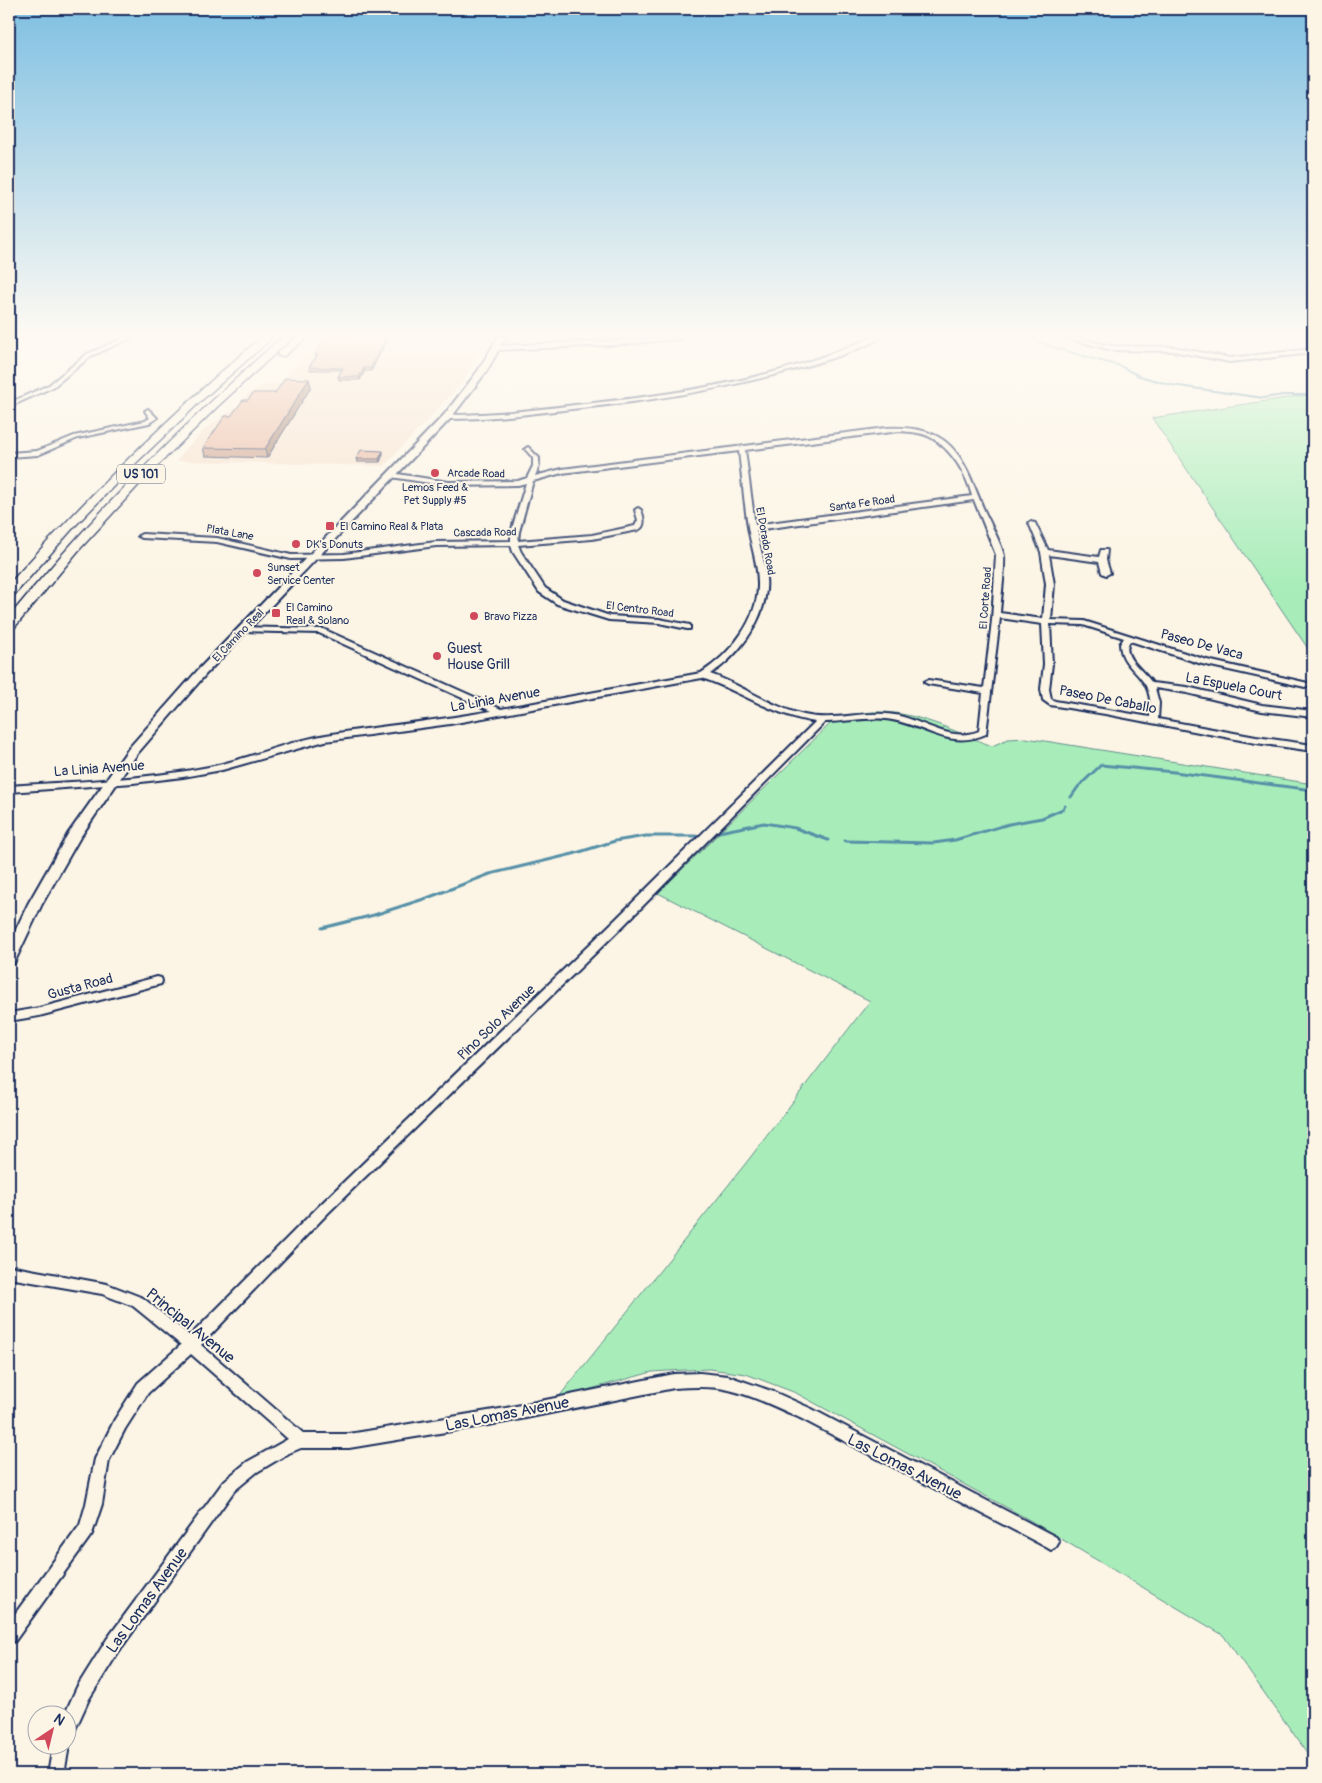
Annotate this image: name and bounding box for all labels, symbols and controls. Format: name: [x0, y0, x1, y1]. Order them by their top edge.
road number: US 101: [117, 464, 165, 484]
street label: Arcade Road: [447, 466, 505, 481]
marker: Lemos Feed & Pet Supply #5: [429, 467, 441, 479]
place label: Lemos Feed & Pet Supply #5: [402, 481, 468, 507]
street label: Santa Fe Road: [828, 492, 896, 515]
street label: El Dorado Road: [753, 506, 778, 576]
marker: El Camino Real & Plata: [324, 520, 336, 532]
place label: El Camino Real & Plata: [340, 520, 443, 533]
street label: Plata Lane: [205, 522, 255, 543]
street label: Cascada Road: [453, 525, 517, 540]
marker: DK's Donuts: [290, 538, 302, 550]
place label: DK's Donuts: [306, 538, 363, 551]
place label: Sunset Service Center: [267, 561, 335, 587]
street label: El Corte Road: [977, 566, 994, 630]
marker: Sunset Service Center: [251, 567, 263, 579]
street label: El Centro Road: [605, 599, 675, 620]
place label: El Camino Real & Solano: [286, 601, 349, 627]
street label: El Camino Real: [210, 606, 267, 665]
marker: El Camino Real & Solano: [270, 607, 282, 619]
marker: Bravo Pizza: [468, 610, 480, 622]
place label: Bravo Pizza: [484, 610, 537, 623]
street label: Paseo De Vaca: [1159, 625, 1245, 664]
place label: Guest House Grill: [447, 640, 510, 673]
marker: Guest House Grill: [431, 650, 443, 662]
street label: La Espuela Court: [1184, 669, 1284, 704]
street label: Paseo De Caballo: [1058, 682, 1159, 717]
street label: La Linia Avenue: [449, 683, 541, 716]
street label: La Linia Avenue: [53, 757, 145, 780]
street label: Gusta Road: [46, 970, 115, 1003]
street label: Pino Solo Avenue: [454, 981, 539, 1064]
street label: Principal Avenue: [142, 1284, 239, 1368]
street label: Las Lomas Avenue: [444, 1392, 571, 1436]
street label: Las Lomas Avenue: [844, 1429, 965, 1504]
street label: Las Lomas Avenue: [102, 1544, 192, 1657]
north arrow: [28, 1706, 78, 1756]
text: N: [50, 1710, 68, 1729]

